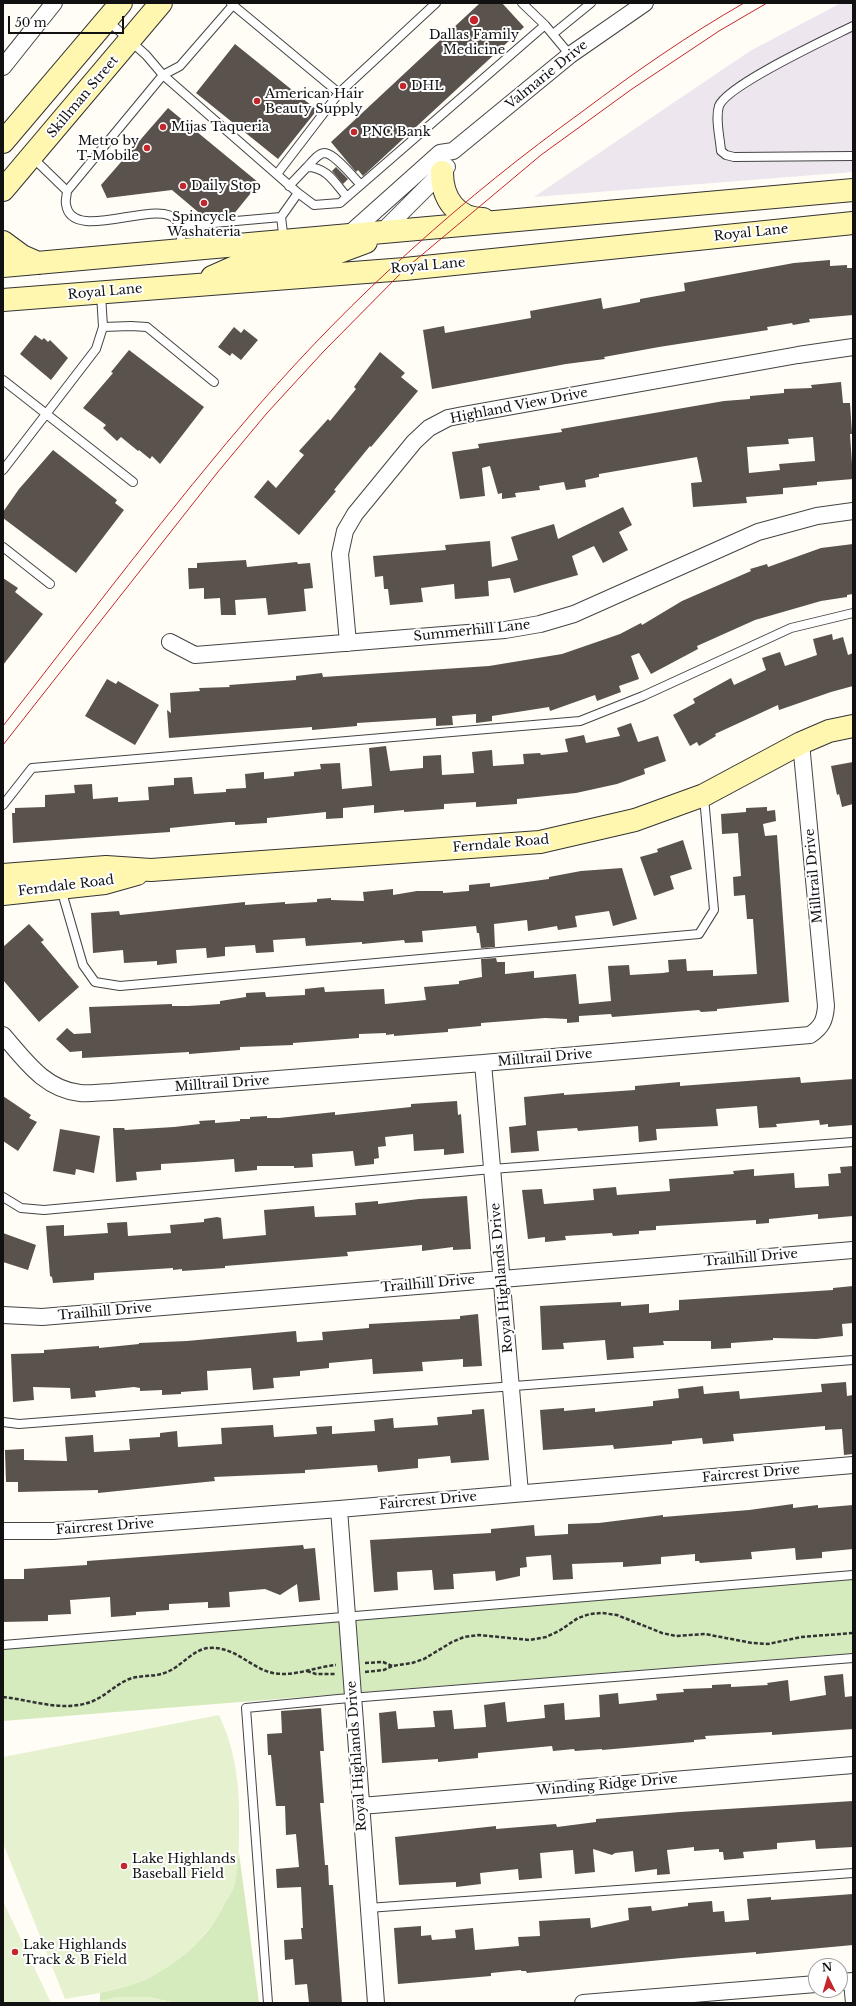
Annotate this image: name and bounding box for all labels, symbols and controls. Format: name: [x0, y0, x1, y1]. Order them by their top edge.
scale bar: [10, 8, 126, 34]
marker: Dallas Family Medicine: [468, 14, 480, 26]
text: 50 m: [15, 15, 47, 30]
place label: Dallas Family Medicine: [429, 27, 519, 58]
street label: Valmarie Drive: [503, 37, 591, 113]
street label: Skillman Street: [44, 53, 122, 141]
place label: DHL: [411, 78, 444, 94]
marker: DHL: [398, 81, 408, 91]
place label: American Hair Beauty Supply: [265, 86, 364, 117]
marker: American Hair Beauty Supply: [252, 96, 262, 106]
place label: Mijas Taqueria: [171, 119, 269, 135]
marker: Mijas Taqueria: [158, 122, 168, 132]
place label: PNC Bank: [362, 124, 431, 140]
marker: PNC Bank: [349, 127, 359, 137]
place label: Metro by T-Mobile: [77, 133, 139, 164]
marker: Metro by T-Mobile: [142, 143, 152, 153]
place label: Daily Stop: [191, 178, 261, 194]
marker: Daily Stop: [178, 181, 188, 191]
marker: Spincycle Washateria: [199, 198, 209, 208]
place label: Spincycle Washateria: [167, 209, 241, 240]
street label: Royal Lane: [713, 221, 789, 245]
street label: Royal Lane: [390, 255, 466, 277]
street label: Royal Lane: [67, 281, 143, 303]
street label: Highland View Drive: [449, 385, 589, 427]
street label: Summerhill Lane: [413, 617, 531, 645]
street label: Milltrail Drive: [802, 828, 826, 924]
street label: Ferndale Road: [452, 832, 550, 856]
street label: Ferndale Road: [17, 872, 115, 900]
street label: Milltrail Drive: [497, 1046, 593, 1070]
street label: Milltrail Drive: [174, 1073, 270, 1095]
street label: Royal Highlands Drive: [488, 1202, 516, 1354]
street label: Trailhill Drive: [703, 1246, 799, 1270]
street label: Trailhill Drive: [380, 1272, 476, 1296]
street label: Trailhill Drive: [57, 1300, 153, 1324]
street label: Faircrest Drive: [701, 1462, 801, 1486]
street label: Faircrest Drive: [378, 1489, 478, 1513]
street label: Faircrest Drive: [56, 1516, 154, 1538]
street label: Royal Highlands Drive: [344, 1680, 370, 1832]
street label: Winding Ridge Drive: [536, 1771, 678, 1799]
place label: Lake Highlands Baseball Field: [132, 1851, 236, 1882]
marker: Lake Highlands Baseball Field: [119, 1861, 129, 1871]
place label: Lake Highlands Track & B Field: [23, 1937, 127, 1968]
marker: Lake Highlands Track & B Field: [10, 1947, 20, 1957]
north arrow: [808, 1958, 848, 1998]
text: N: [821, 1960, 833, 1974]

